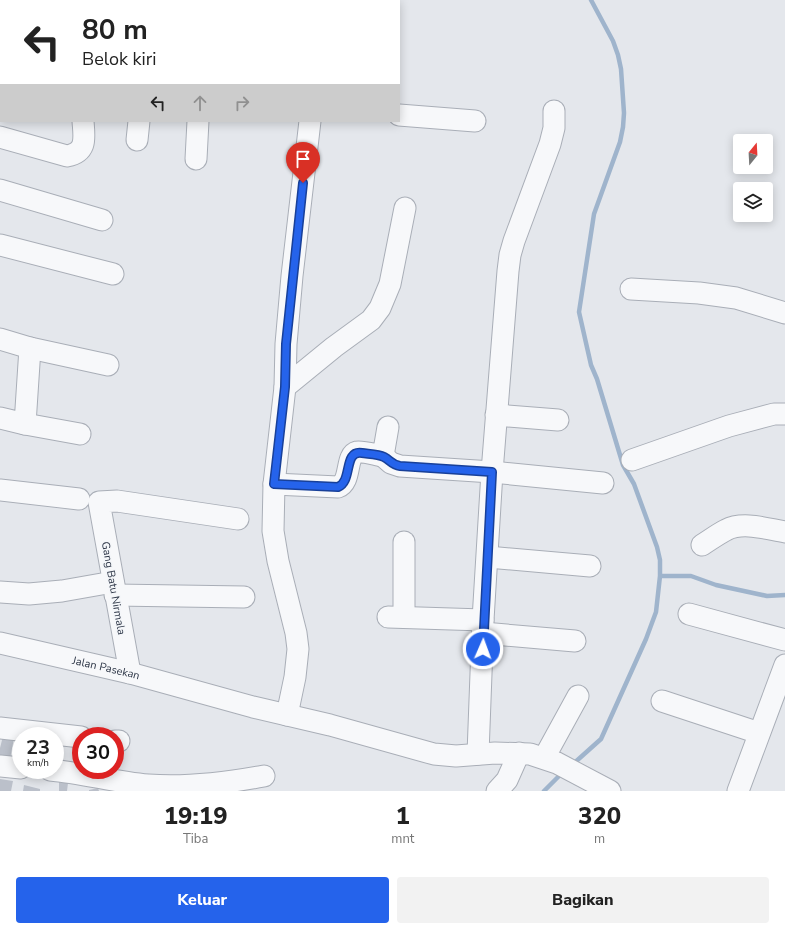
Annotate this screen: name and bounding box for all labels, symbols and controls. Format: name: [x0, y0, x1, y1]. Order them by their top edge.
text: 80 m: [82, 11, 148, 49]
icon: left: [16, 16, 68, 68]
text: Belok kiri: [82, 47, 156, 71]
icon: left: [147, 92, 169, 114]
icon: ahead: [189, 92, 211, 114]
icon: right: [231, 92, 253, 114]
north arrow: [733, 134, 773, 174]
map controls: [733, 134, 773, 222]
pin: [286, 142, 320, 183]
icon: arrive: [292, 148, 314, 170]
button: layers: [733, 182, 773, 222]
street label: Gang Batu Nirmala: [98, 540, 129, 636]
position arrow: [462, 628, 504, 670]
street label: Jalan Pasekan: [70, 653, 142, 683]
speed limit sign: 30: [72, 727, 124, 779]
text: 23: [26, 734, 50, 761]
text: km/h: [27, 756, 49, 770]
text: 19:19: [164, 800, 228, 832]
text: 1: [396, 800, 410, 832]
text: 320: [578, 800, 621, 832]
text: Tiba: [183, 830, 208, 848]
text: mnt: [391, 830, 414, 848]
text: m: [594, 830, 605, 848]
button: Keluar: [16, 877, 389, 923]
button: Bagikan: [397, 877, 769, 923]

